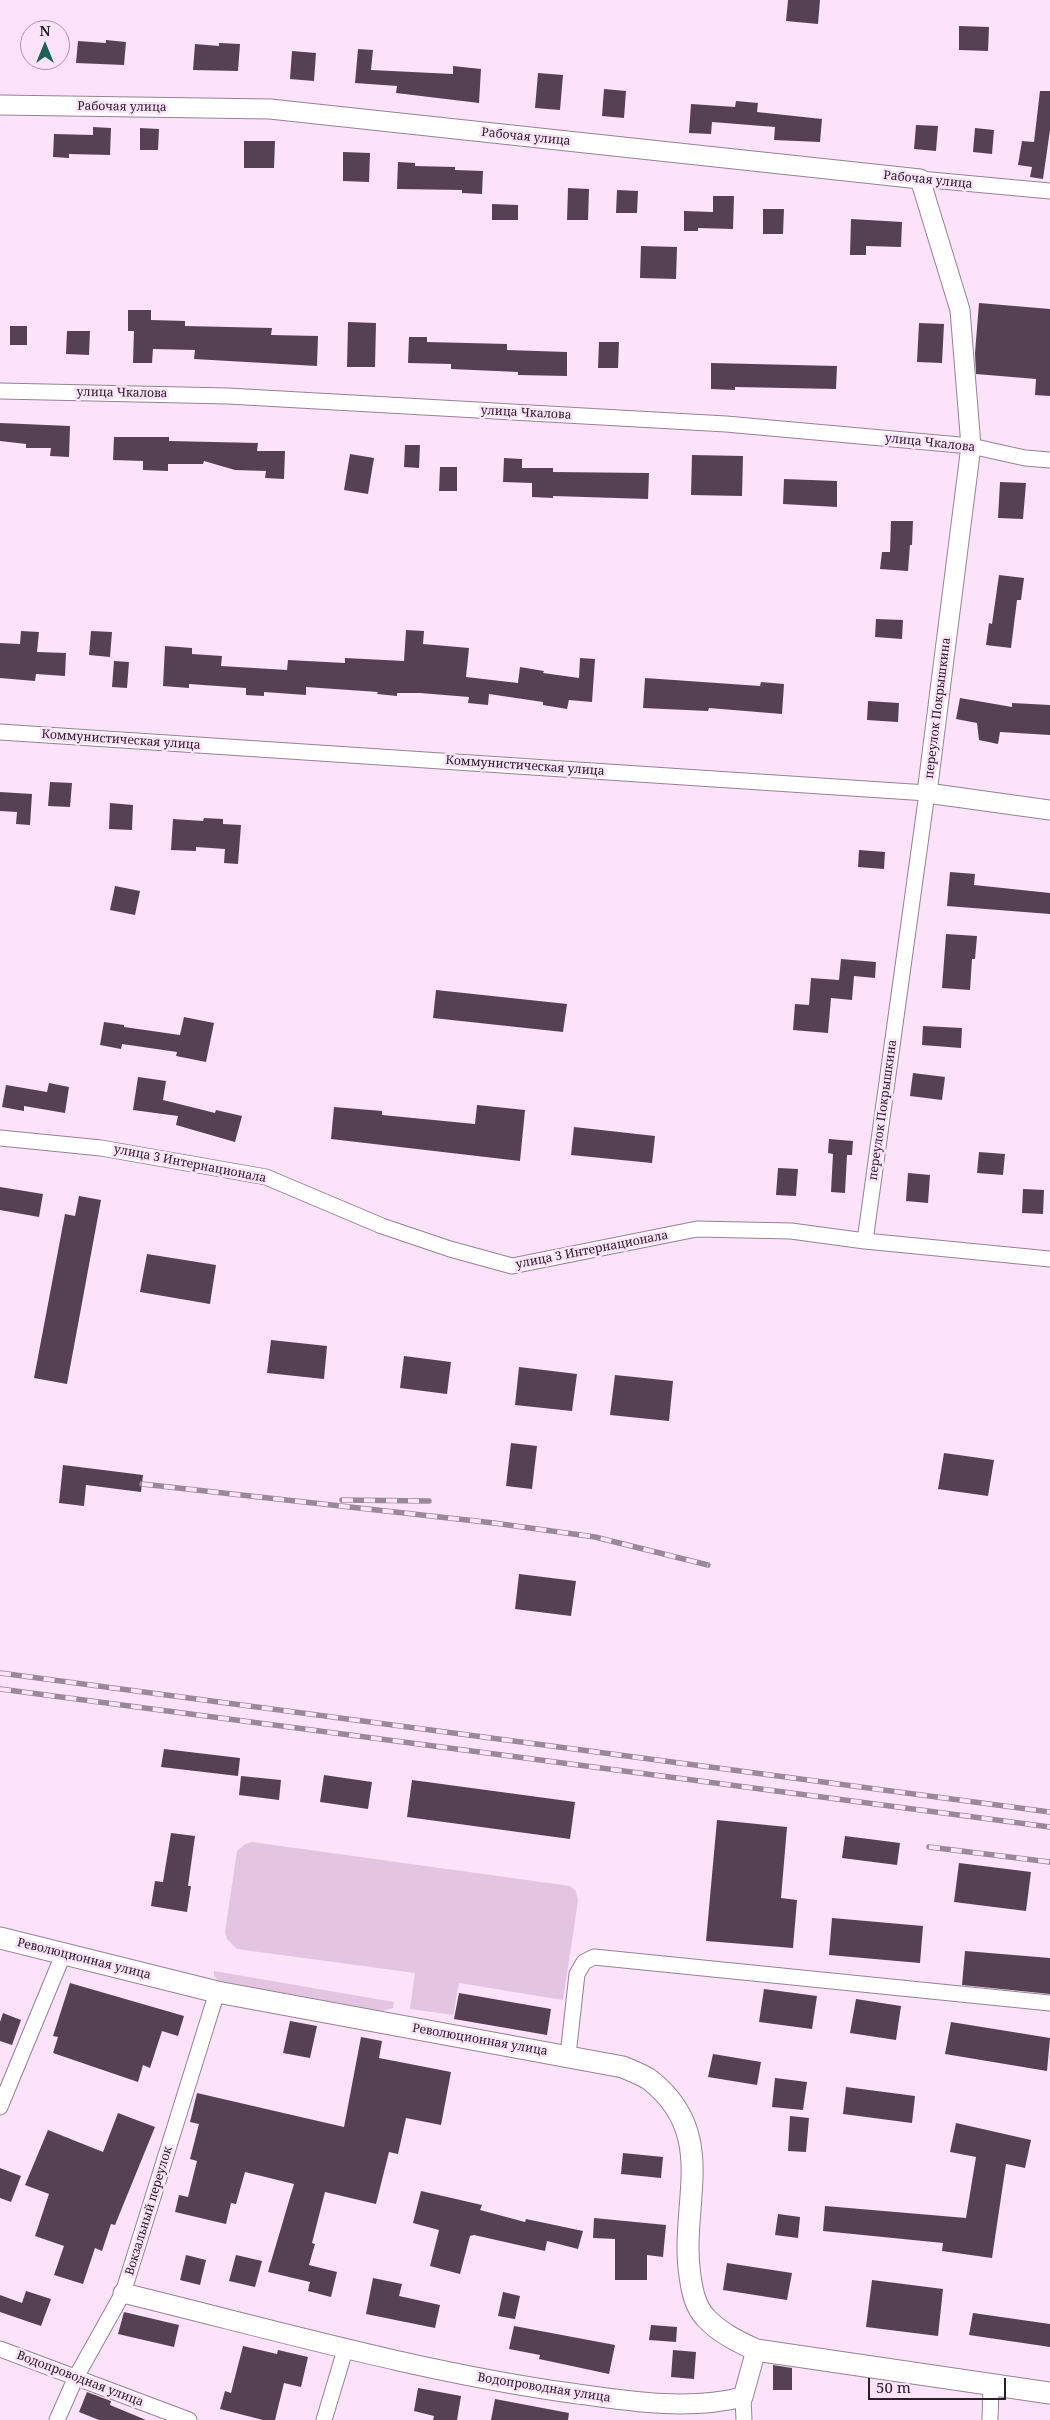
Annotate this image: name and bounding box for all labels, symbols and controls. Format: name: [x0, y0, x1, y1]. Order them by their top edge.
north arrow: [20, 20, 70, 70]
text: N: [39, 21, 51, 40]
street label: Рабочая улица: [77, 99, 167, 115]
street label: Рабочая улица: [481, 125, 571, 149]
street label: Рабочая улица: [883, 168, 973, 192]
street label: улица Чкалова: [76, 385, 168, 401]
street label: улица Чкалова: [480, 403, 572, 423]
street label: улица Чкалова: [884, 431, 976, 455]
street label: переулок Покрышкина: [922, 637, 954, 779]
street label: Коммунистическая улица: [41, 727, 201, 753]
street label: Коммунистическая улица: [445, 753, 605, 779]
street label: переулок Покрышкина: [866, 1039, 900, 1181]
street label: улица 3 Интернационала: [113, 1142, 267, 1186]
street label: улица 3 Интернационала: [515, 1228, 669, 1272]
street label: Революционная улица: [16, 1935, 152, 1983]
street label: Революционная улица: [411, 2021, 549, 2059]
street label: Вокзальный переулок: [123, 2145, 175, 2277]
street label: Водопроводная улица: [15, 2348, 145, 2410]
scale bar: [870, 2368, 1008, 2400]
street label: Водопроводная улица: [476, 2370, 612, 2406]
text: 50 m: [876, 2377, 911, 2397]

